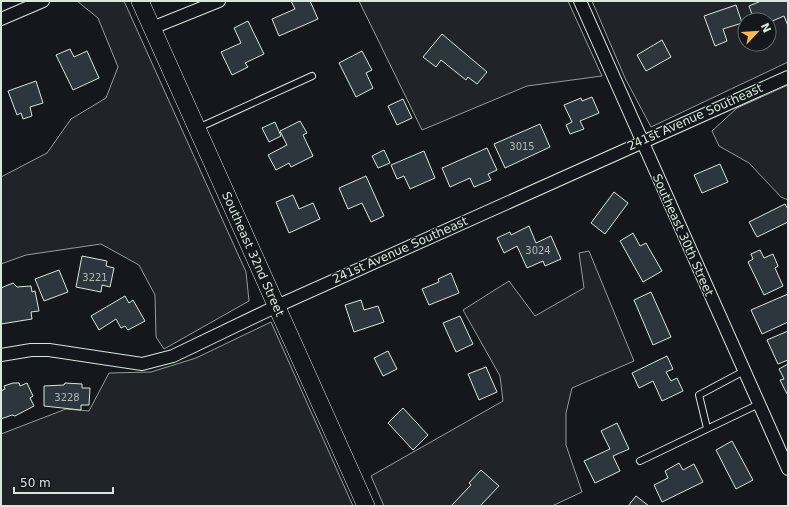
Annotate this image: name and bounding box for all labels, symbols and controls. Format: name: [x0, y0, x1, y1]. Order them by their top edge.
north arrow: [737, 12, 777, 52]
text: N: [758, 21, 773, 35]
street label: 241st Avenue Southeast: [625, 81, 765, 153]
house number: 3015: [509, 141, 535, 152]
street label: Southeast 30th Street: [650, 172, 716, 299]
street label: Southeast 32nd Street: [219, 189, 287, 319]
street label: 241st Avenue Southeast: [330, 214, 470, 286]
house number: 3024: [525, 245, 551, 256]
house number: 3221: [82, 272, 108, 283]
house number: 3228: [54, 392, 80, 403]
scale bar: [14, 469, 113, 495]
text: 50 m: [20, 476, 51, 490]

